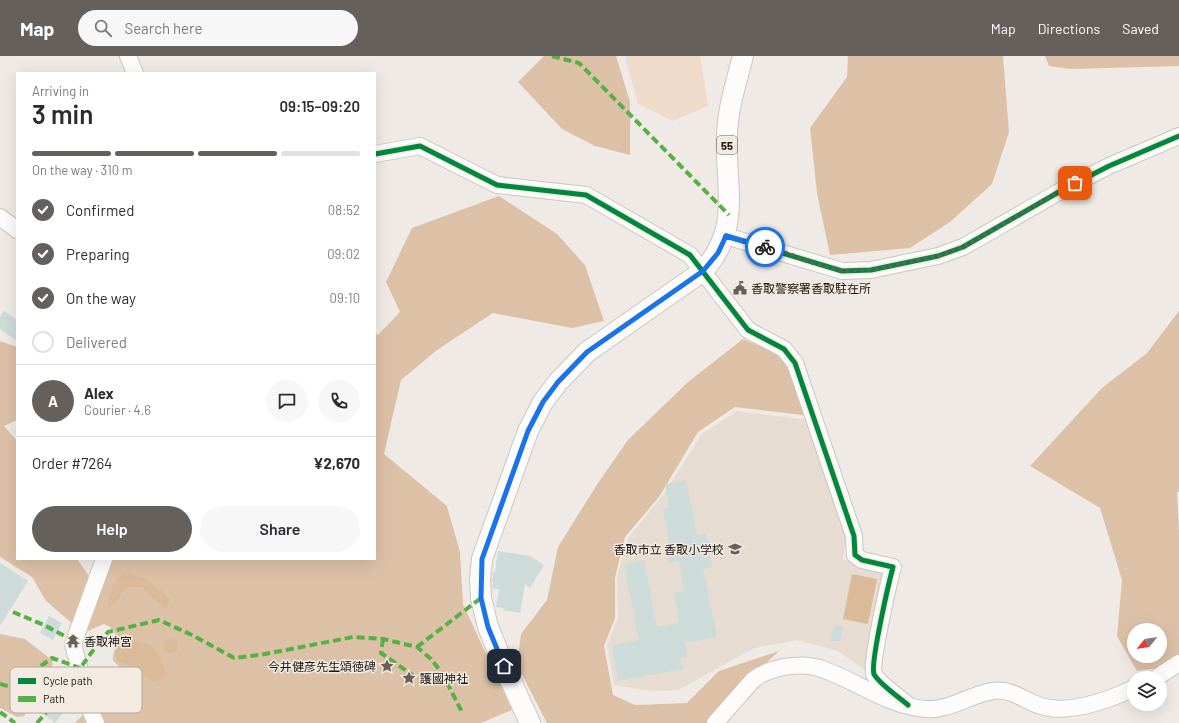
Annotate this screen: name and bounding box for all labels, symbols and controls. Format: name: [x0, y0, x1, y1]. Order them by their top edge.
search box: [78, 10, 358, 46]
text: Map: [20, 17, 54, 40]
icon: search: [92, 17, 114, 39]
text: Search here: [124, 19, 202, 37]
text: Map: [991, 20, 1016, 37]
text: Directions: [1038, 20, 1100, 37]
text: Saved: [1122, 20, 1159, 37]
text: Arriving in: [32, 83, 89, 99]
text: 09:15–09:20: [279, 97, 360, 115]
text: 3 min: [32, 98, 93, 129]
road number: 55: [717, 136, 737, 154]
text: On the way · 310 m: [32, 162, 132, 178]
pin: [1058, 166, 1092, 200]
icon: bag: [1064, 172, 1086, 194]
icon: check: [32, 199, 54, 221]
text: Confirmed: [66, 201, 134, 219]
text: 08:52: [328, 202, 360, 218]
courier: [745, 227, 785, 267]
icon: bike: [754, 236, 776, 258]
icon: check: [32, 243, 54, 265]
text: Preparing: [66, 245, 130, 263]
text: 09:02: [327, 246, 360, 262]
public building icon: 香取警察署香取駐在所: [732, 280, 748, 296]
place label: 香取警察署香取駐在所: [751, 281, 871, 295]
icon: check: [32, 287, 54, 309]
text: On the way: [66, 289, 136, 307]
text: 09:10: [330, 290, 360, 306]
text: Delivered: [66, 333, 127, 351]
button: chat: [266, 380, 308, 422]
button: phone: [318, 380, 360, 422]
text: Alex: [84, 384, 114, 402]
text: A: [48, 392, 58, 410]
text: Courier · 4.6: [84, 402, 151, 418]
text: Order #7264: [32, 454, 112, 472]
text: ¥2,670: [313, 454, 360, 472]
button: Help: [32, 506, 192, 552]
button: Share: [200, 506, 360, 552]
school or university icon: 香取市立 香取小学校: [727, 541, 743, 557]
place label: 香取市立 香取小学校: [614, 542, 724, 556]
north arrow: [1127, 623, 1167, 663]
map controls: [1127, 623, 1167, 711]
temple icon: 香取神宮: [65, 633, 81, 649]
place label: 香取神宮: [84, 634, 132, 648]
pin: [487, 649, 521, 683]
icon: home: [493, 655, 515, 677]
place icon: 今井健彦先生頌徳碑: [379, 658, 395, 674]
place label: 今井健彦先生頌徳碑: [268, 659, 376, 673]
legend: [10, 667, 142, 713]
place icon: 護國神社: [401, 670, 417, 686]
place label: 護國神社: [420, 671, 468, 685]
button: layers: [1127, 671, 1167, 711]
text: Cycle path: [43, 674, 93, 687]
text: Path: [43, 692, 65, 705]

